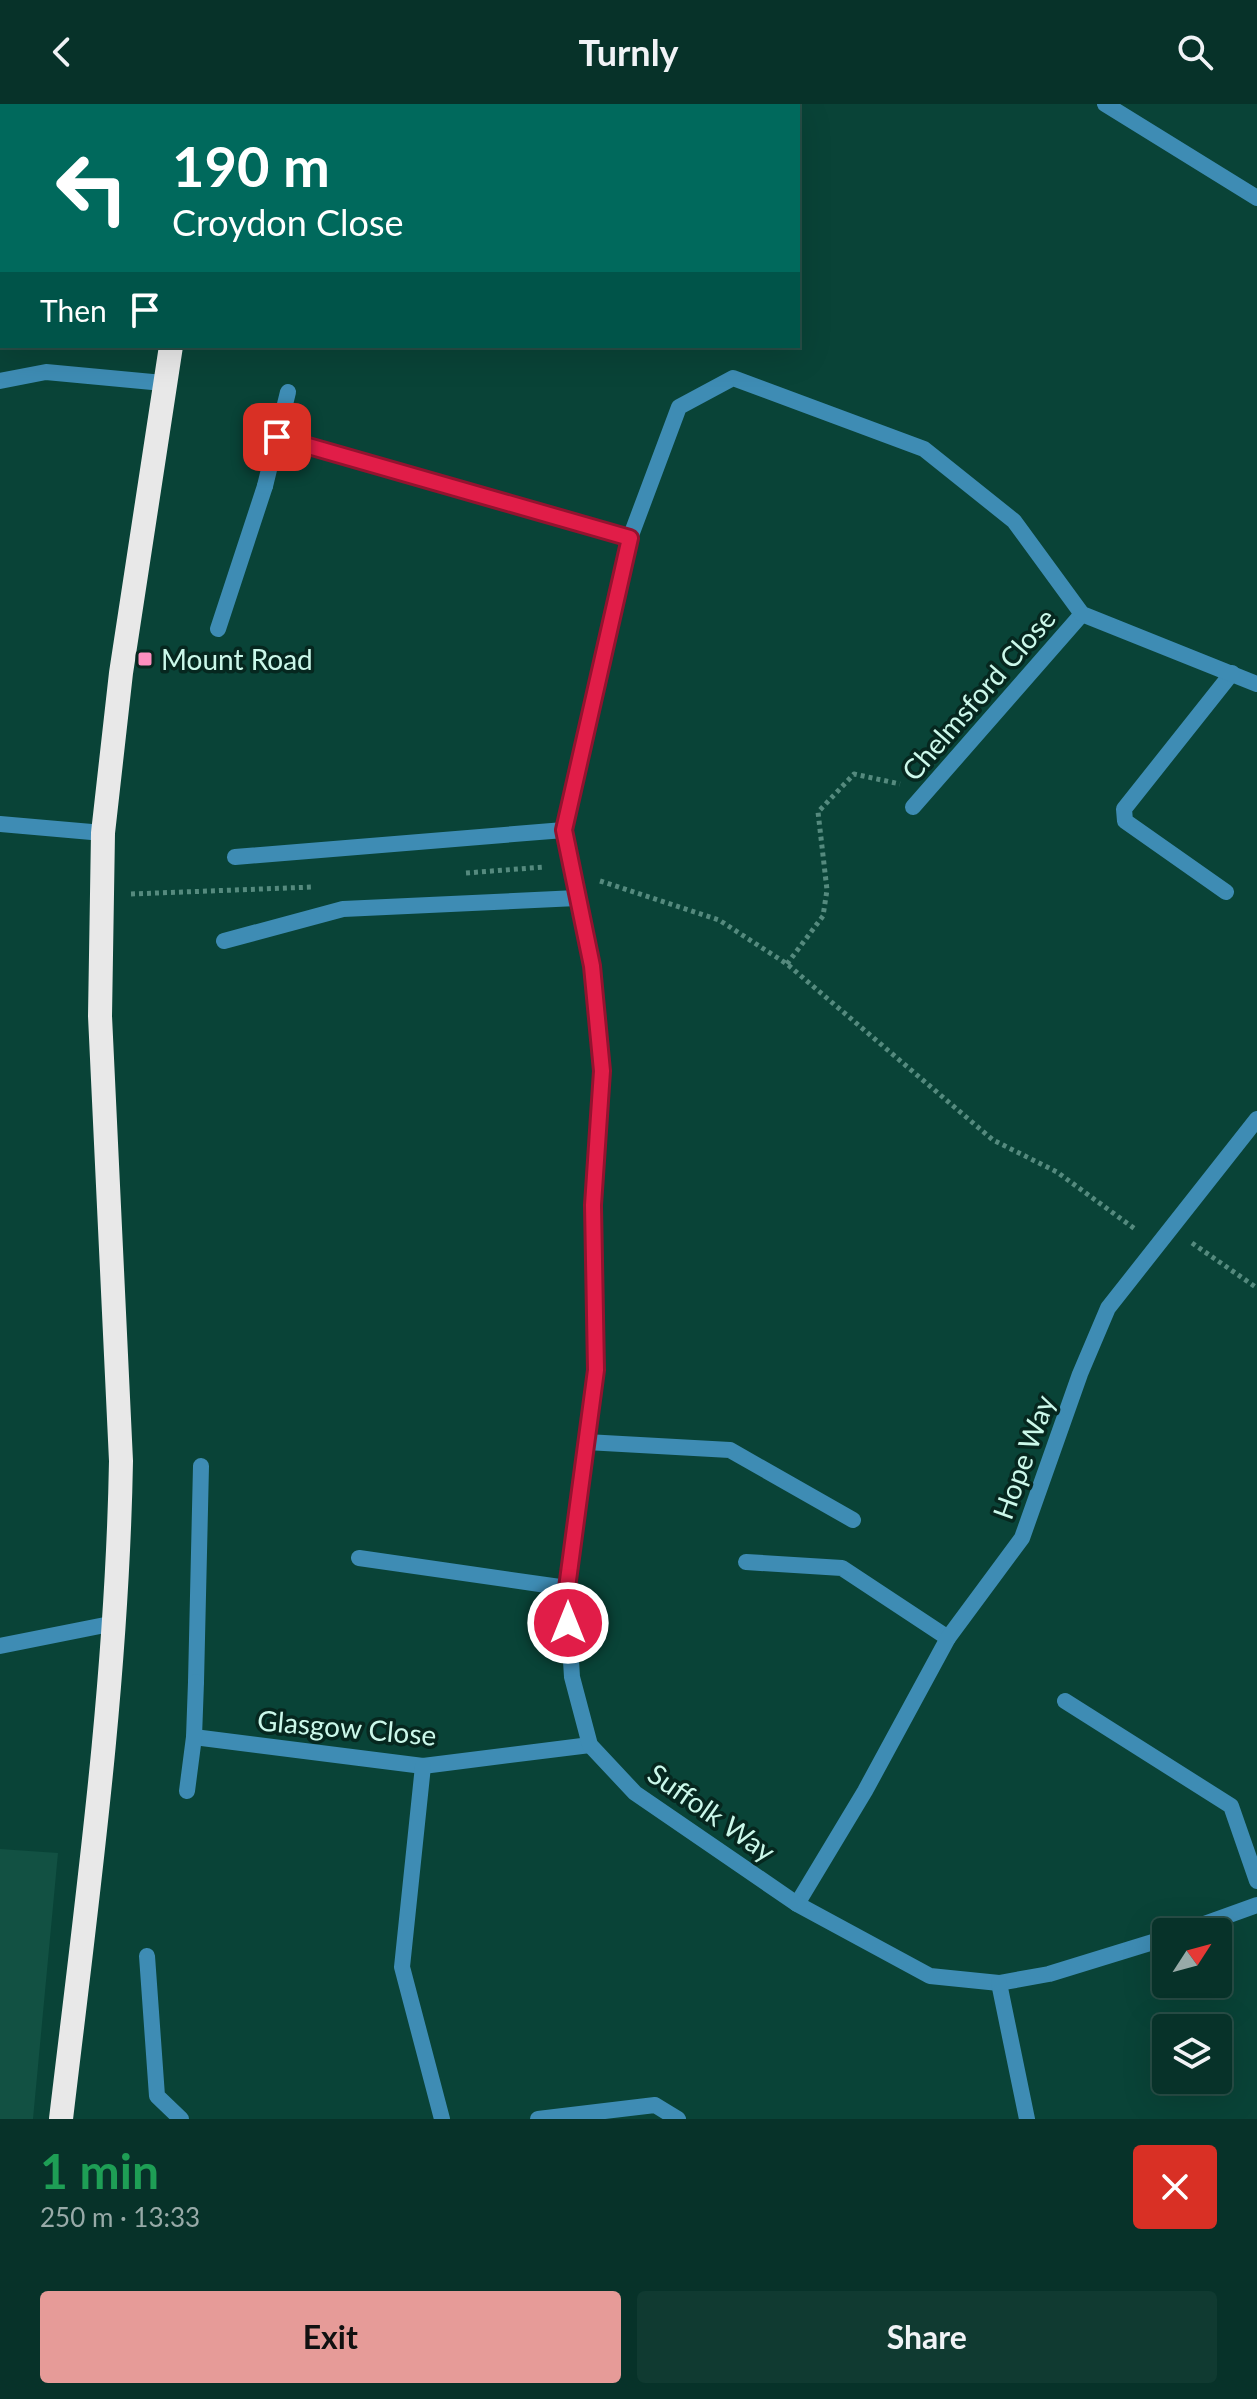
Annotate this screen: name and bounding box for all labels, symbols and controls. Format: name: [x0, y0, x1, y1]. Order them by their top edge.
icon: back: [40, 30, 84, 74]
text: Turnly: [578, 30, 679, 74]
icon: search: [1173, 30, 1217, 74]
text: 190 m: [172, 132, 330, 199]
icon: left: [40, 136, 144, 240]
text: Croydon Close: [172, 200, 404, 244]
icon: arrive: [123, 288, 167, 332]
text: Then: [40, 292, 107, 328]
pin: [243, 403, 311, 471]
icon: arrive: [255, 415, 299, 459]
street label: Chelmsford Close: [894, 601, 1062, 787]
place label: Mount Road: [161, 642, 313, 676]
marker: Mount Road: [136, 650, 154, 668]
street label: Hope Way: [985, 1390, 1061, 1524]
position arrow: [526, 1581, 610, 1665]
street label: Glasgow Close: [256, 1702, 438, 1752]
street label: Suffolk Way: [642, 1756, 783, 1869]
north arrow: [1152, 1918, 1232, 1998]
map controls: [1152, 1918, 1232, 2094]
button: layers: [1152, 2014, 1232, 2094]
text: 1 min: [40, 2142, 159, 2199]
button: close: [1133, 2145, 1217, 2229]
text: 250 m · 13:33: [40, 2201, 200, 2233]
button: Exit: [40, 2291, 621, 2383]
button: Share: [637, 2291, 1217, 2383]

